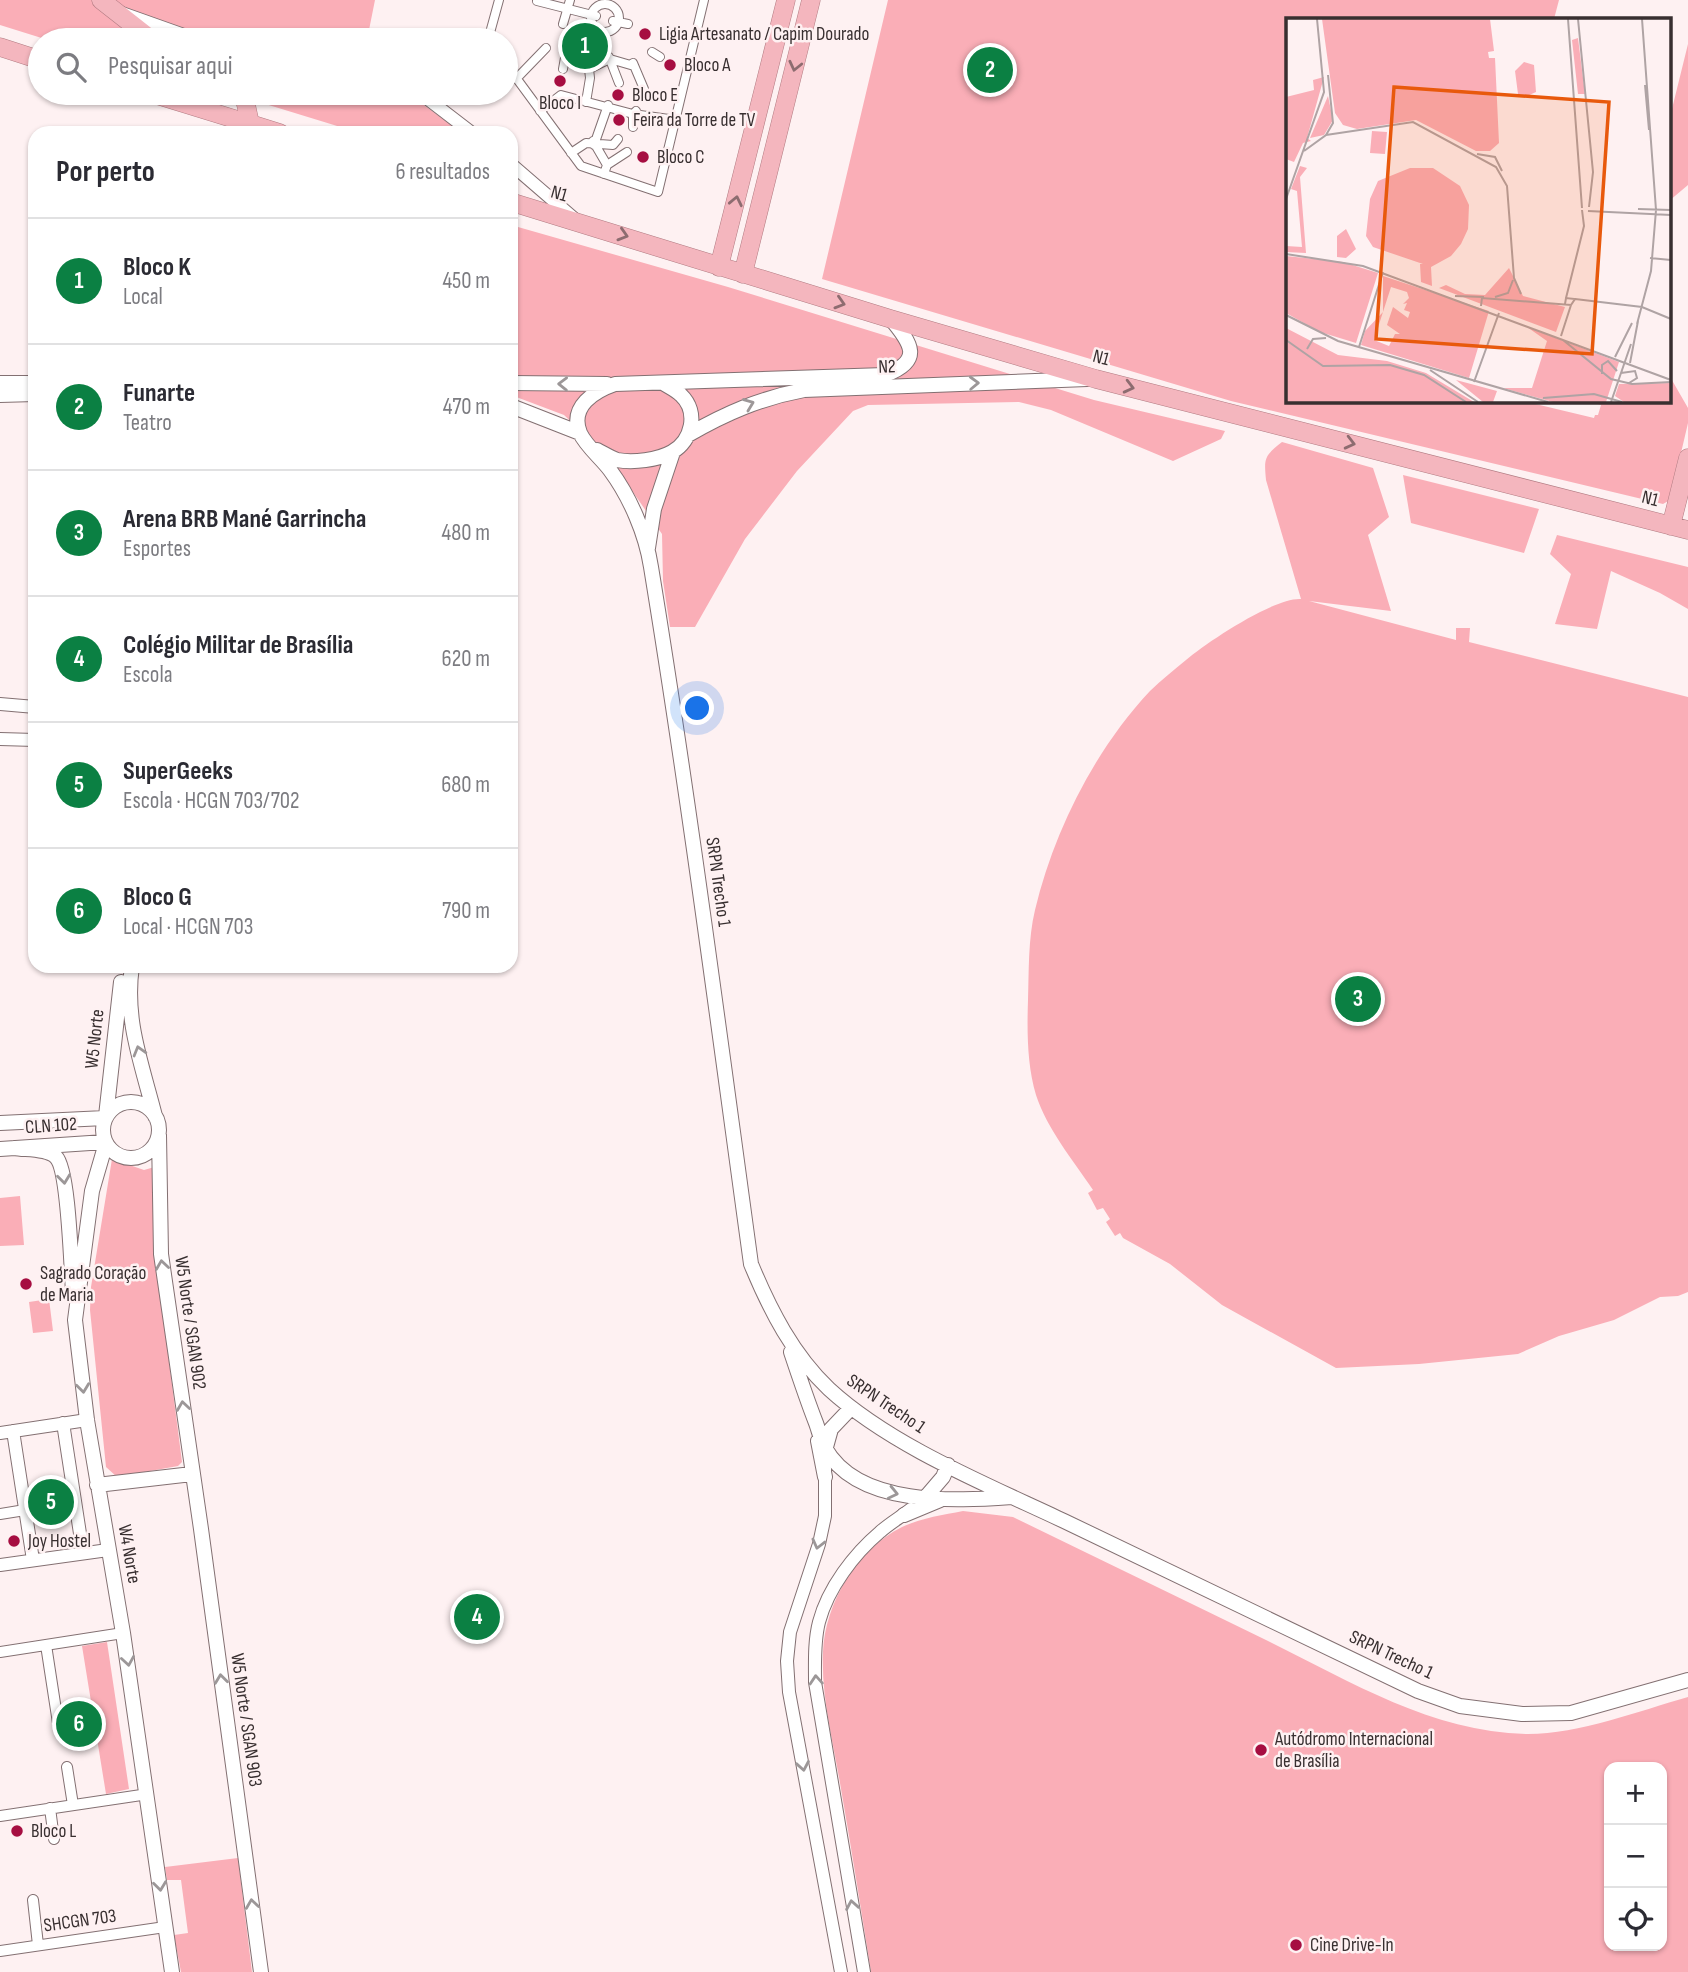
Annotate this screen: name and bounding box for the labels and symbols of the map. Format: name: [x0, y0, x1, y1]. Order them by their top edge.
inset map: [1286, 18, 1670, 402]
pin: 1: [562, 20, 608, 72]
place label: Ligia Artesanato / Capim Dourado: [659, 23, 869, 46]
marker: Ligia Artesanato / Capim Dourado: [637, 26, 653, 42]
pin: 2: [967, 44, 1013, 96]
place label: Bloco A: [684, 54, 731, 77]
marker: Bloco A: [662, 57, 678, 73]
one-way arrow: [789, 60, 803, 72]
marker: Bloco I: [552, 73, 568, 89]
place label: Bloco E: [632, 84, 678, 107]
marker: Bloco E: [610, 87, 626, 103]
place label: Bloco I: [539, 92, 581, 115]
place label: Feira da Torre de TV: [633, 109, 756, 132]
marker: Feira da Torre de TV: [611, 112, 627, 128]
place label: Bloco C: [657, 146, 705, 169]
marker: Bloco C: [635, 149, 651, 165]
street label: N1: [548, 181, 570, 207]
one-way arrow: [728, 195, 742, 207]
one-way arrow: [617, 227, 629, 242]
one-way arrow: [834, 295, 846, 310]
street label: N1: [1090, 345, 1112, 371]
street label: N2: [878, 355, 896, 379]
one-way arrow: [557, 376, 568, 391]
one-way arrow: [969, 376, 980, 391]
one-way arrow: [1123, 379, 1135, 393]
one-way arrow: [743, 399, 755, 413]
one-way arrow: [1344, 435, 1356, 449]
street label: N1: [1639, 486, 1661, 512]
your location: [680, 691, 714, 725]
street label: SRPN Trecho 1: [700, 836, 736, 929]
pin: 3: [1335, 973, 1381, 1025]
street label: W5 Norte: [80, 1008, 110, 1070]
one-way arrow: [132, 1045, 147, 1057]
street label: CLN 102: [24, 1113, 78, 1139]
one-way arrow: [56, 1173, 71, 1185]
street label: W5 Norte / SGAN 902: [169, 1255, 211, 1391]
one-way arrow: [155, 1259, 170, 1271]
place label: Sagrado Coração de Maria: [40, 1262, 146, 1307]
marker: Sagrado Coração de Maria: [18, 1276, 34, 1292]
street label: SRPN Trecho 1: [842, 1369, 930, 1439]
one-way arrow: [76, 1382, 91, 1394]
one-way arrow: [175, 1401, 190, 1412]
pin: 5: [28, 1476, 74, 1528]
one-way arrow: [886, 1484, 898, 1499]
street label: W4 Norte: [113, 1523, 145, 1585]
place label: Joy Hostel: [27, 1530, 91, 1553]
marker: Joy Hostel: [6, 1533, 22, 1549]
one-way arrow: [812, 1538, 827, 1550]
pin: 4: [454, 1591, 500, 1643]
street label: SRPN Trecho 1: [1345, 1626, 1437, 1685]
street label: W5 Norte / SGAN 903: [225, 1652, 267, 1788]
one-way arrow: [120, 1655, 135, 1667]
one-way arrow: [214, 1673, 229, 1685]
one-way arrow: [808, 1675, 823, 1686]
pin: 6: [56, 1698, 102, 1750]
place label: Autódromo Internacional de Brasília: [1274, 1728, 1433, 1773]
marker: Autódromo Internacional de Brasília: [1253, 1742, 1269, 1758]
one-way arrow: [795, 1760, 810, 1771]
place label: Bloco L: [31, 1820, 76, 1843]
marker: Bloco L: [9, 1823, 25, 1839]
one-way arrow: [152, 1880, 167, 1892]
one-way arrow: [244, 1899, 259, 1910]
one-way arrow: [845, 1899, 860, 1911]
street label: SHCGN 703: [42, 1905, 118, 1937]
place label: Cine Drive-In: [1310, 1934, 1394, 1957]
marker: Cine Drive-In: [1288, 1937, 1304, 1953]

